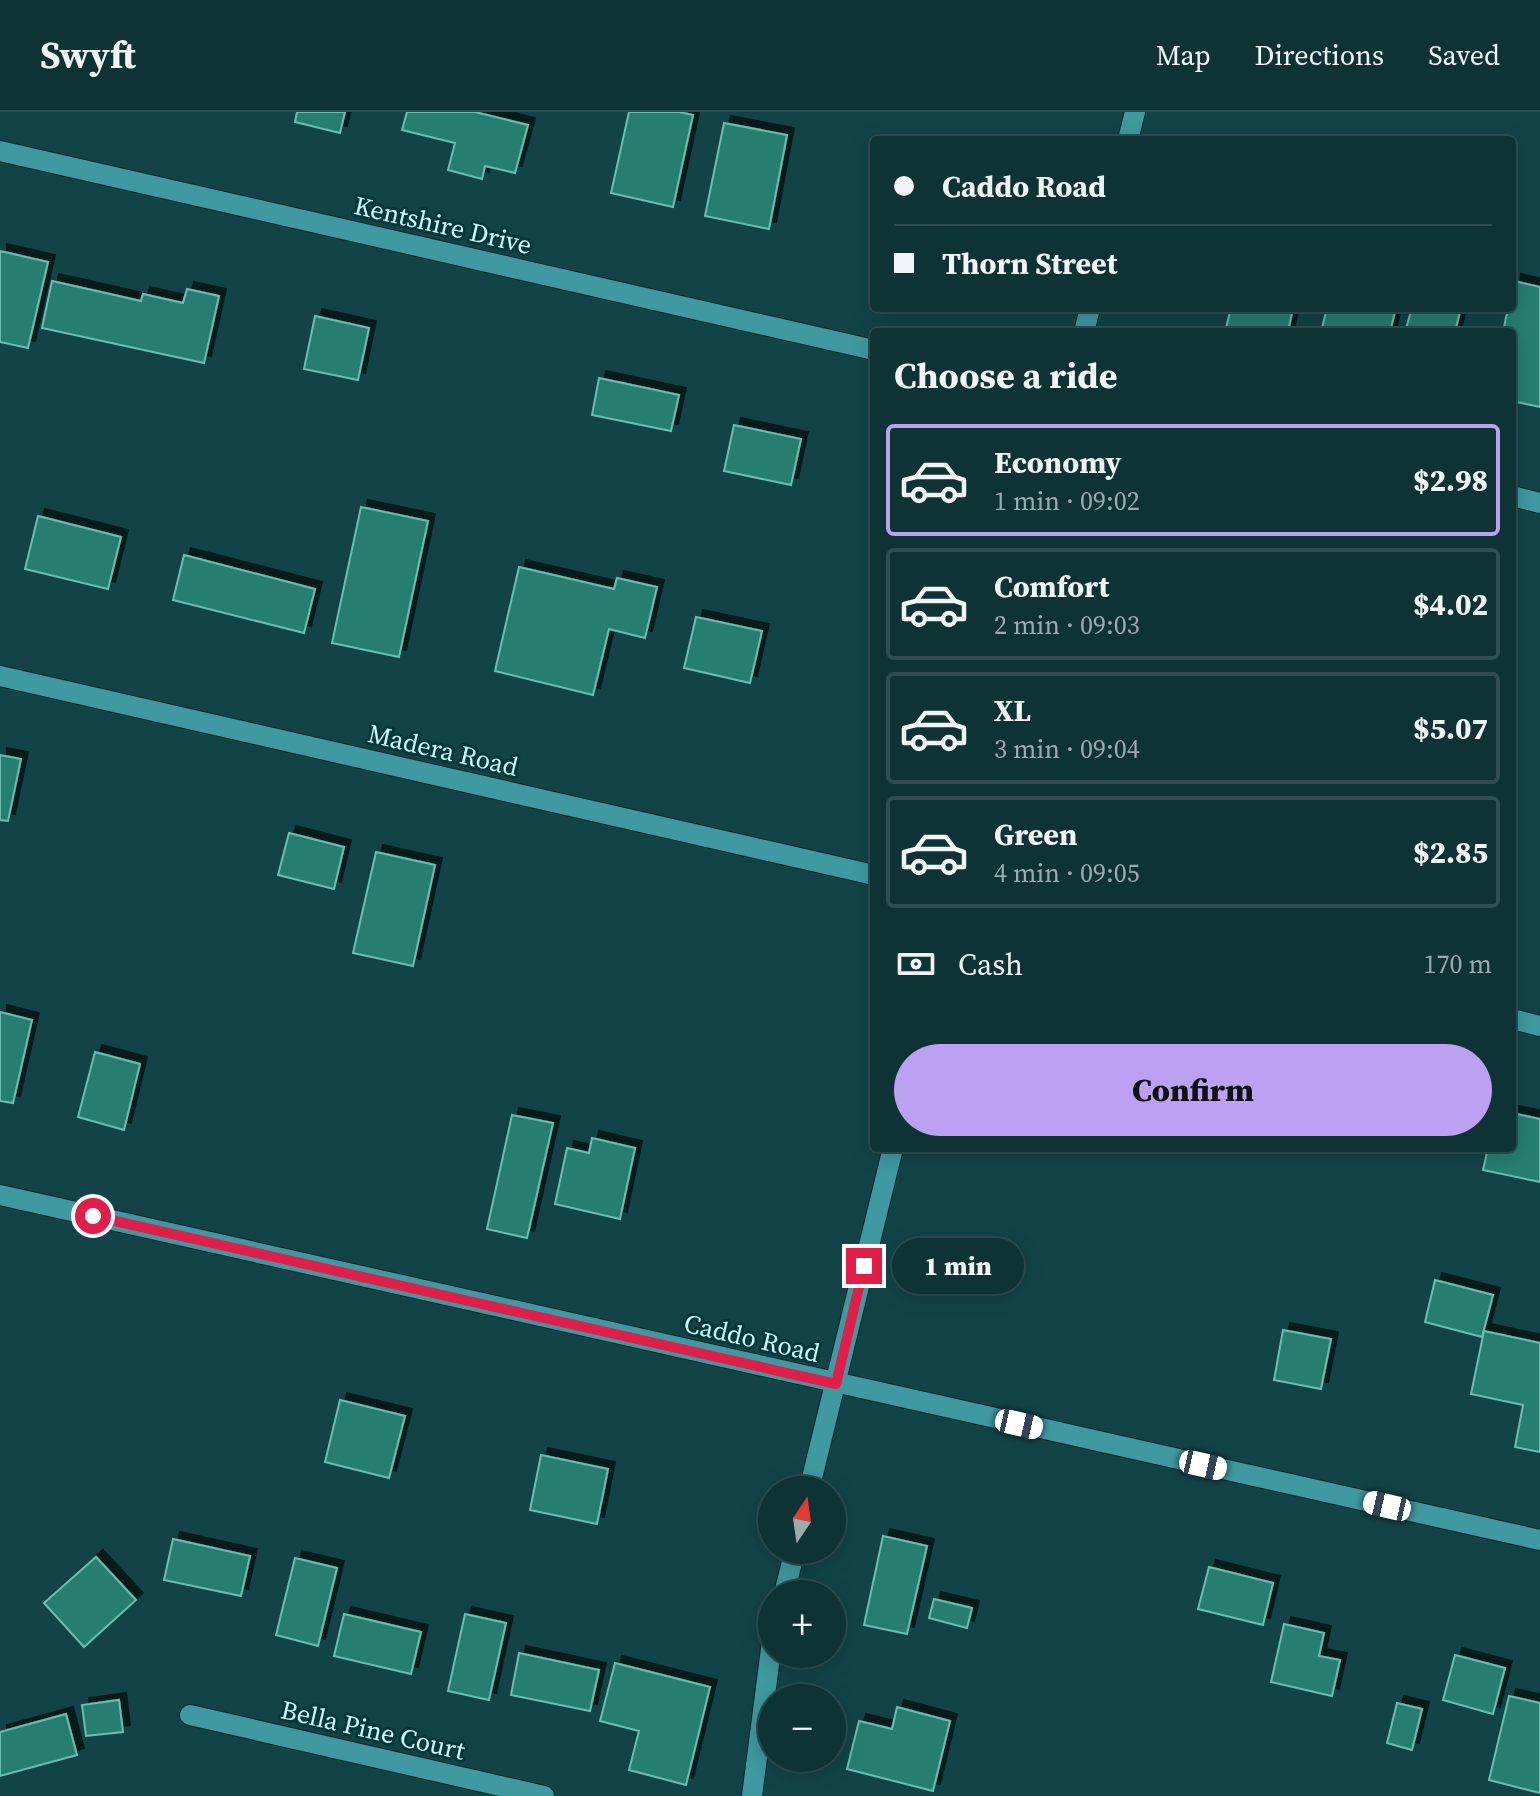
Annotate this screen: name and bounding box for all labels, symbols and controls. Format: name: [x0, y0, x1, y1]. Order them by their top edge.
text: Swyft: [40, 29, 136, 81]
text: Map: [1156, 36, 1211, 74]
text: Directions: [1255, 36, 1384, 74]
text: Saved: [1428, 36, 1500, 74]
text: Caddo Road: [942, 166, 1106, 207]
street label: Kentshire Drive: [351, 187, 535, 263]
text: Thorn Street: [942, 243, 1117, 284]
text: Choose a ride: [894, 351, 1117, 400]
text: Economy: [994, 442, 1122, 483]
icon: car: [898, 444, 970, 516]
text: $2.98: [1413, 460, 1488, 501]
text: 1 min · 09:02: [994, 483, 1140, 519]
text: Comfort: [994, 566, 1109, 607]
icon: car: [898, 568, 970, 640]
text: $4.02: [1413, 584, 1488, 625]
text: 2 min · 09:03: [994, 607, 1140, 643]
text: XL: [994, 690, 1031, 731]
icon: car: [898, 692, 970, 764]
text: $5.07: [1413, 708, 1488, 749]
street label: Madera Road: [364, 715, 522, 785]
text: 3 min · 09:04: [994, 731, 1140, 767]
text: Green: [994, 814, 1077, 855]
icon: car: [898, 816, 970, 888]
text: $2.85: [1413, 832, 1488, 873]
text: 4 min · 09:05: [994, 855, 1140, 891]
icon: cash: [894, 942, 938, 986]
text: Cash: [958, 944, 1023, 985]
text: 170 m: [1424, 946, 1492, 982]
button: Confirm: [894, 1044, 1492, 1136]
route start: [75, 1198, 111, 1234]
callout: 1 min: [892, 1238, 1024, 1294]
route end: [846, 1248, 882, 1284]
text: 1 min: [924, 1248, 992, 1284]
street label: Caddo Road: [681, 1305, 824, 1371]
car: [993, 1407, 1045, 1441]
car: [1177, 1448, 1229, 1482]
north arrow: [758, 1476, 846, 1564]
map controls: [758, 1476, 846, 1772]
car: [1361, 1489, 1413, 1523]
button: +: [758, 1580, 846, 1668]
button: −: [758, 1684, 846, 1772]
street label: Bella Pine Court: [277, 1691, 469, 1769]

